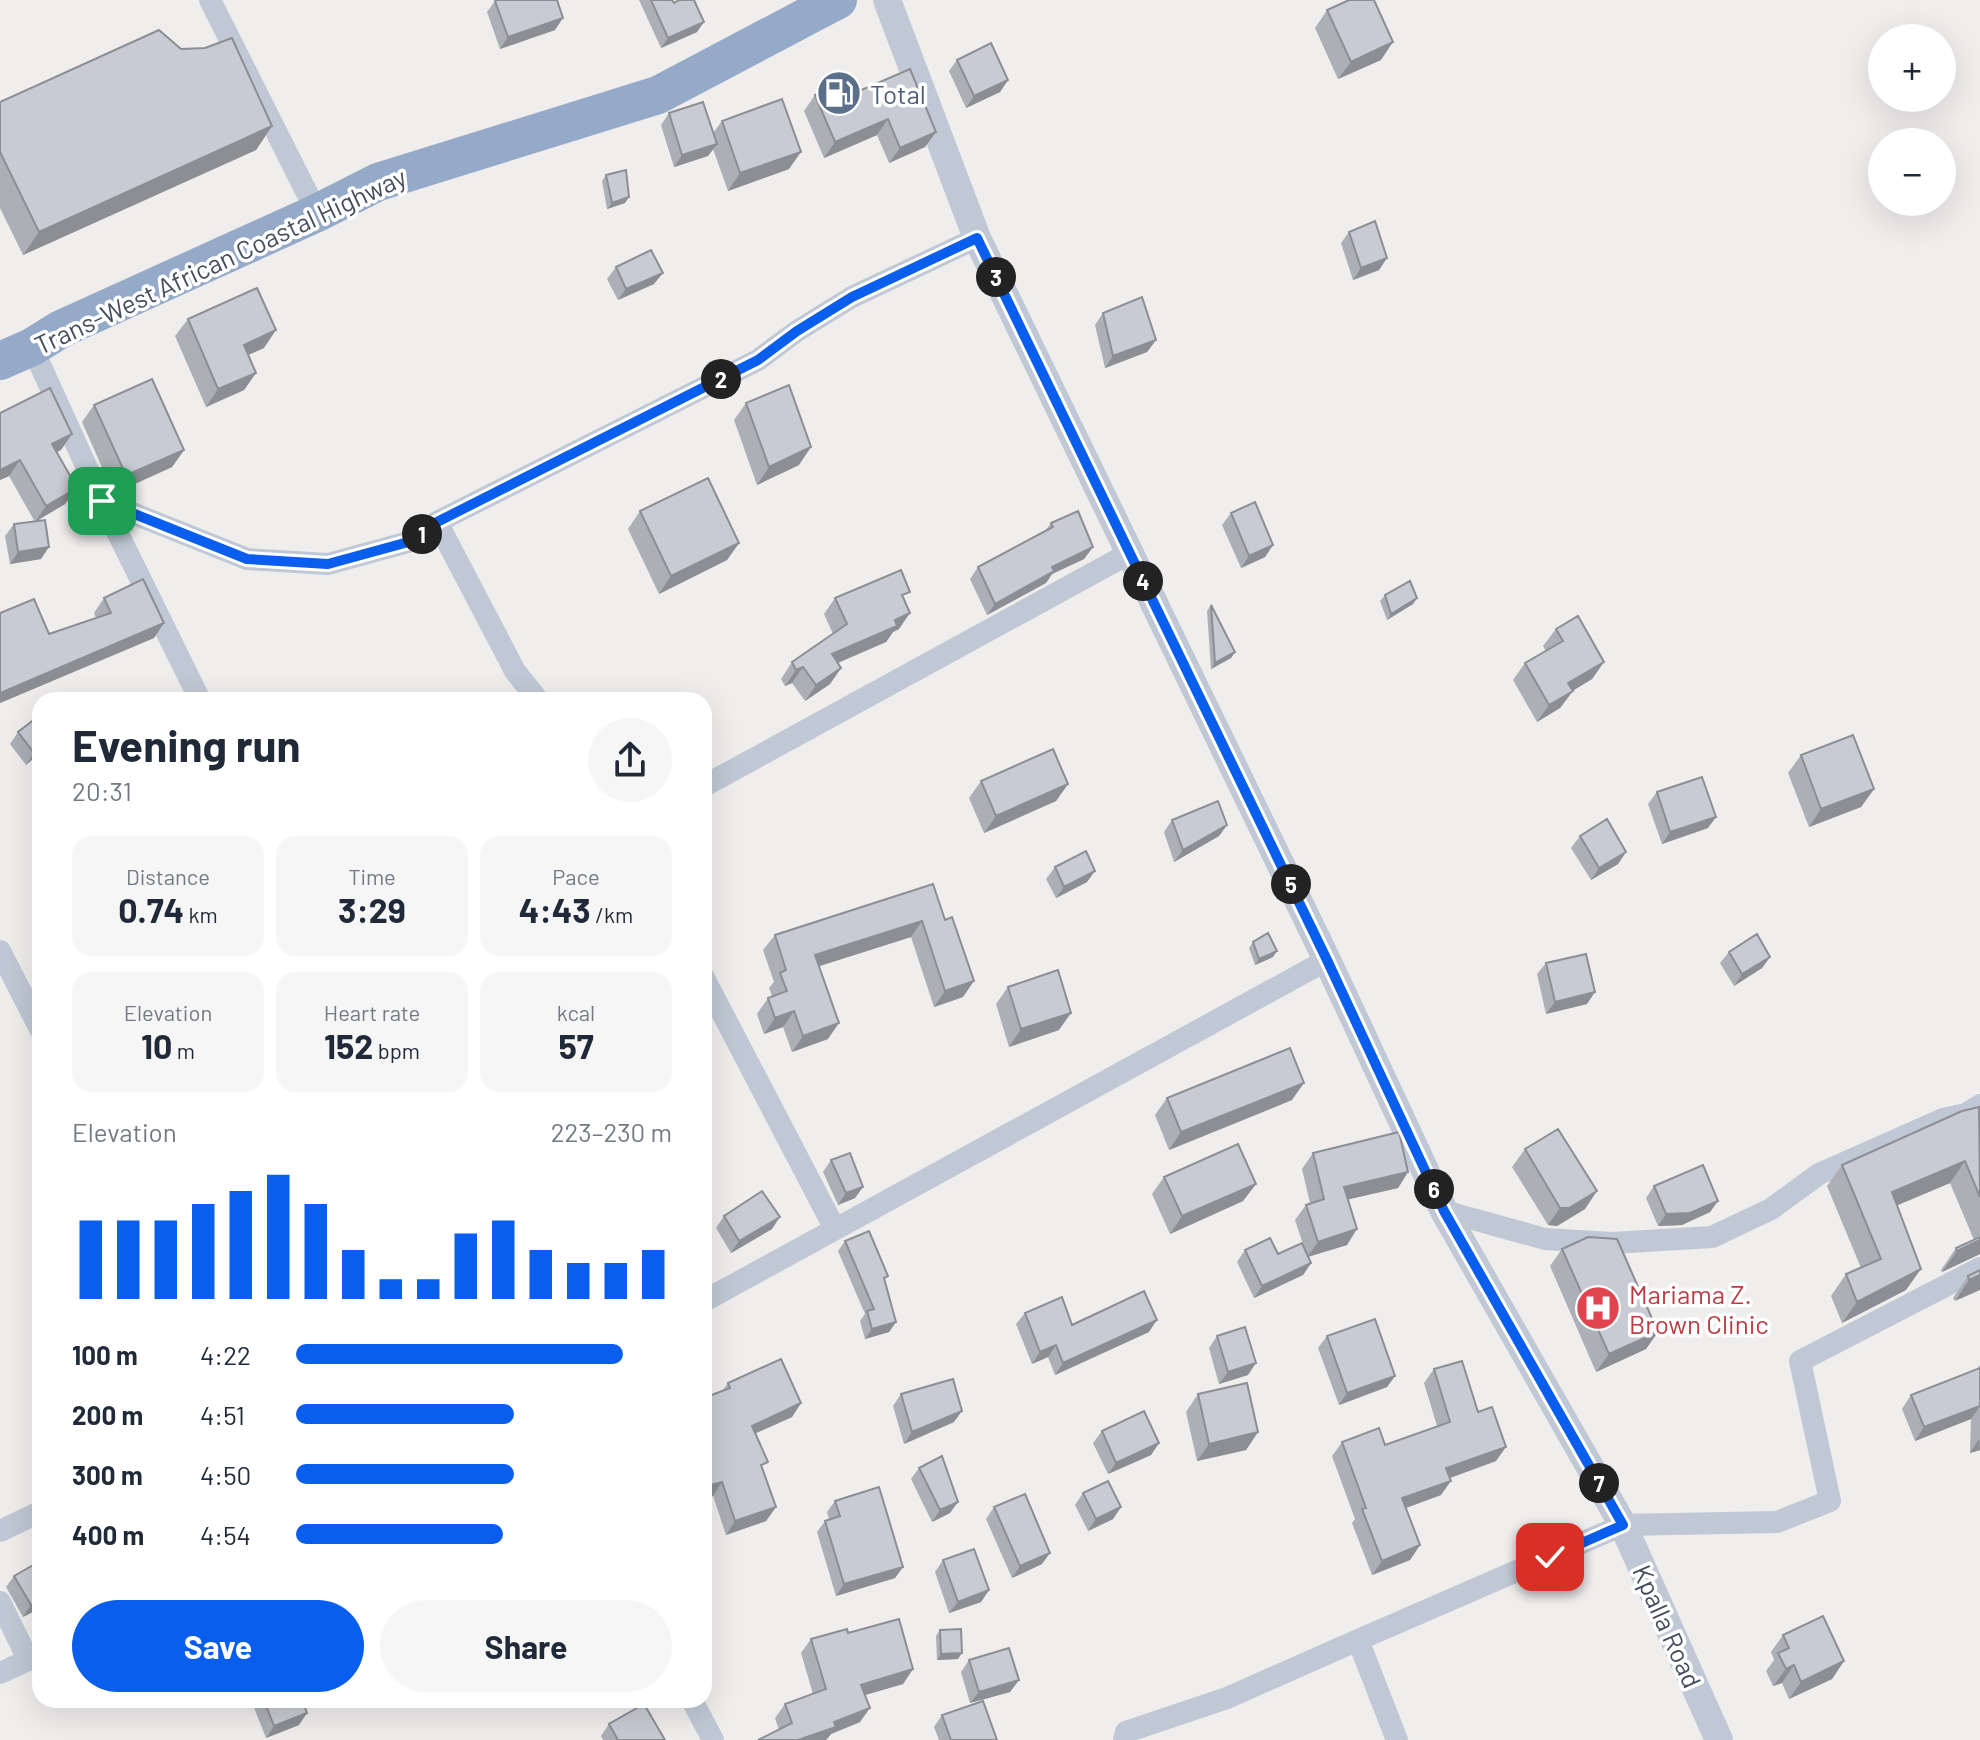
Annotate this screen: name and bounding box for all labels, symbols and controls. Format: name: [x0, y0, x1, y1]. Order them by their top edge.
map controls: [1868, 24, 1956, 216]
button: +: [1868, 24, 1956, 112]
fuel station icon: Total: [815, 69, 863, 117]
place label: Total: [870, 78, 926, 109]
button: −: [1868, 128, 1956, 216]
street label: Trans-West African Coastal Highway: [29, 160, 411, 360]
pin: 3: [976, 257, 1016, 297]
text: 3: [990, 264, 1002, 290]
pin: 2: [701, 359, 741, 399]
text: 2: [715, 366, 727, 392]
pin: [68, 467, 136, 535]
icon: arrive: [80, 479, 124, 523]
pin: 1: [402, 514, 442, 554]
text: 1: [418, 521, 426, 547]
pin: 4: [1123, 561, 1163, 601]
text: 4: [1136, 568, 1150, 594]
text: Evening run: [72, 718, 301, 771]
button: share: [588, 718, 672, 802]
text: 20:31: [72, 775, 132, 806]
text: Distance: [126, 863, 210, 889]
text: Time: [348, 863, 396, 889]
text: Pace: [552, 863, 600, 889]
pin: 5: [1271, 864, 1311, 904]
text: 5: [1285, 871, 1297, 897]
text: 0.74: [118, 889, 184, 930]
text: 3:29: [338, 889, 406, 930]
text: 4:43: [519, 889, 591, 930]
text: km: [184, 901, 218, 927]
text: /km: [591, 901, 633, 927]
text: Elevation: [124, 999, 212, 1025]
text: Heart rate: [324, 999, 420, 1025]
text: kcal: [557, 999, 595, 1025]
text: 10: [141, 1025, 172, 1066]
text: 152: [324, 1025, 373, 1066]
text: 57: [558, 1025, 594, 1066]
text: m: [172, 1037, 195, 1063]
text: bpm: [373, 1037, 420, 1063]
text: Elevation: [72, 1116, 177, 1147]
text: 223–230 m: [551, 1116, 672, 1147]
pin: 6: [1414, 1169, 1454, 1209]
text: 6: [1428, 1176, 1440, 1202]
place label: Mariama Z. Brown Clinic: [1629, 1278, 1769, 1339]
hospital icon: Mariama Z. Brown Clinic: [1574, 1284, 1622, 1332]
text: 100 m: [72, 1339, 138, 1370]
text: 4:22: [200, 1339, 251, 1370]
text: 200 m: [72, 1399, 143, 1430]
text: 4:51: [200, 1399, 245, 1430]
text: 300 m: [72, 1459, 143, 1490]
text: 4:50: [200, 1459, 251, 1490]
pin: 7: [1579, 1463, 1619, 1503]
text: 7: [1594, 1470, 1604, 1496]
text: 400 m: [72, 1519, 144, 1550]
text: 4:54: [200, 1519, 251, 1550]
pin: [1516, 1523, 1584, 1591]
icon: check: [1528, 1535, 1572, 1579]
street label: Kpalla Road: [1627, 1560, 1709, 1692]
button: Save: [72, 1600, 364, 1692]
button: Share: [380, 1600, 672, 1692]

